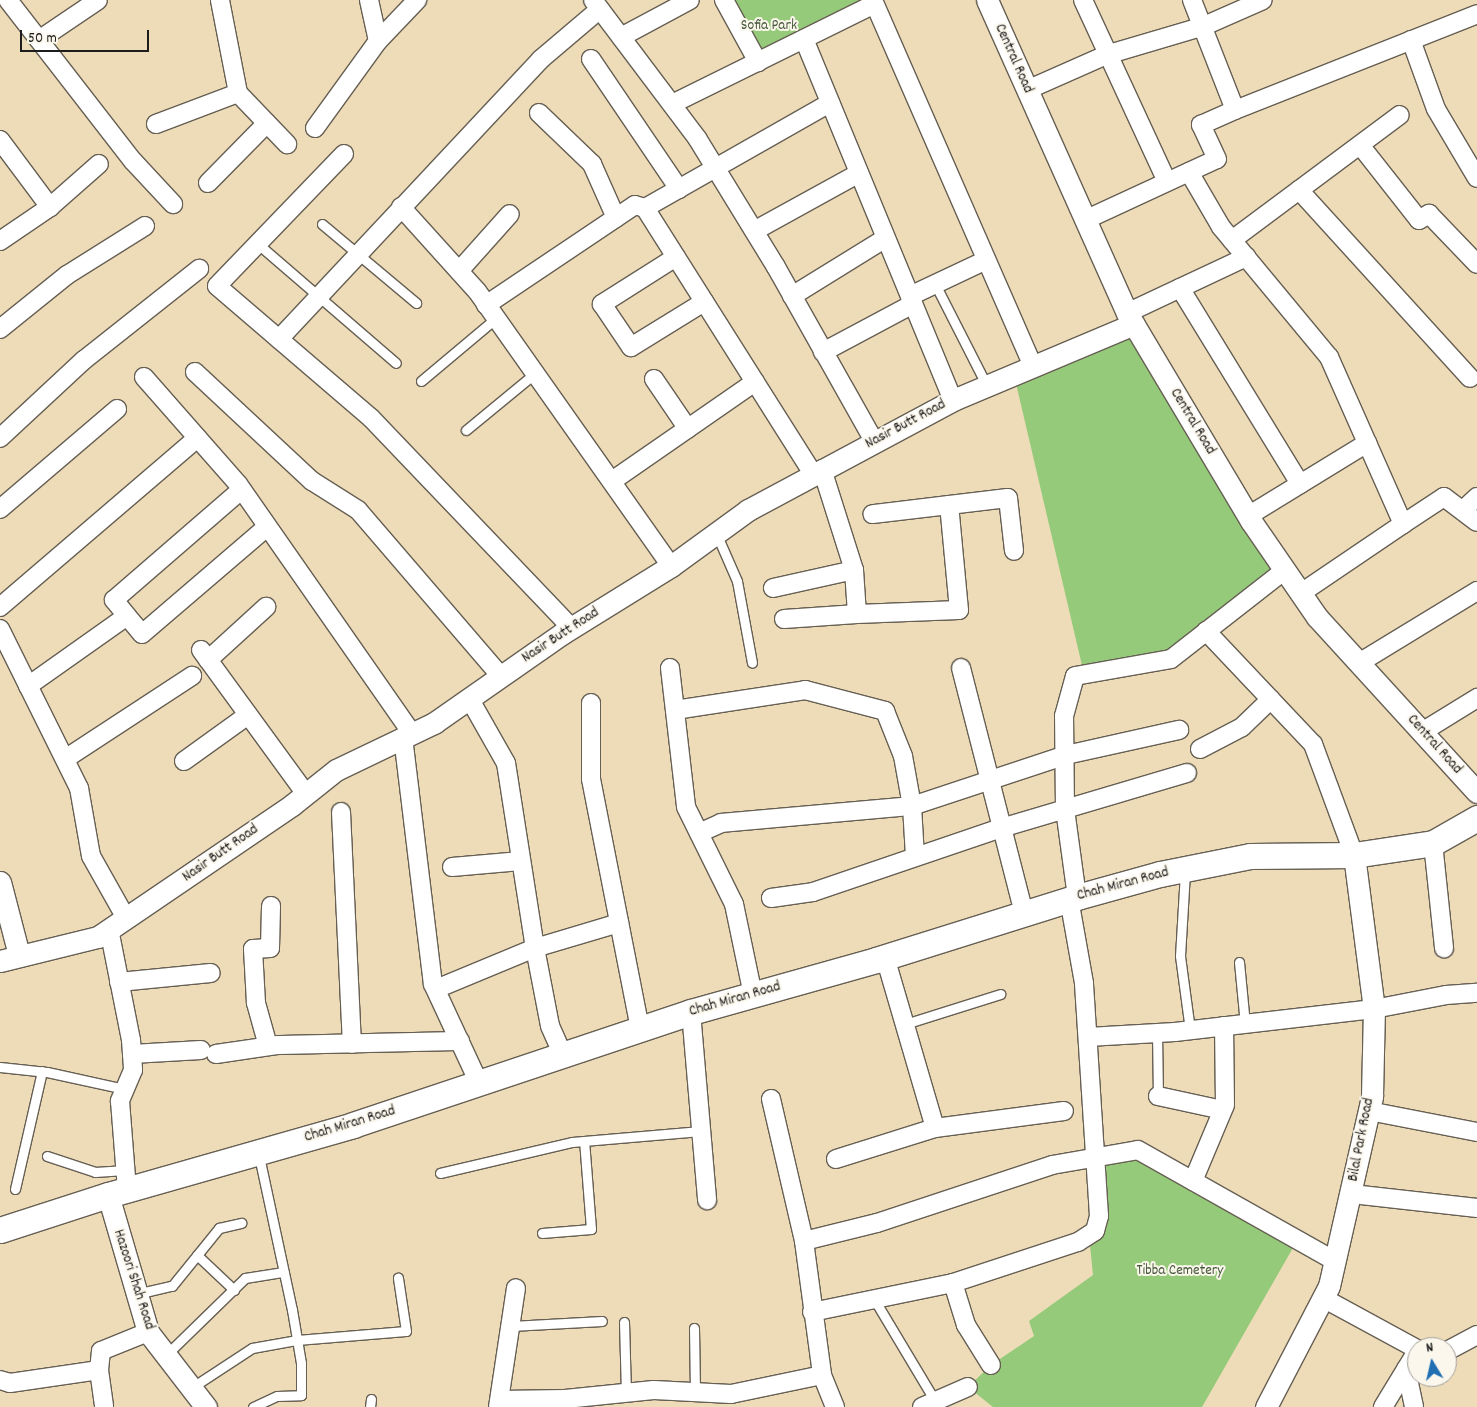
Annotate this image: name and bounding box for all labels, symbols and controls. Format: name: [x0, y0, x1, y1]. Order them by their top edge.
park label: Sofia Park: [741, 18, 797, 36]
scale bar: [22, 20, 151, 52]
street label: Central Road: [990, 21, 1036, 97]
text: 50 m: [28, 28, 57, 50]
street label: Central Road: [1165, 386, 1219, 458]
street label: Nasir Butt Road: [863, 396, 949, 454]
street label: Nasir Butt Road: [519, 604, 603, 668]
street label: Central Road: [1403, 711, 1465, 779]
street label: Nasir Butt Road: [180, 821, 262, 887]
street label: Chah Miran Road: [1075, 864, 1171, 906]
street label: Chah Miran Road: [687, 978, 783, 1022]
street label: Bilal Park Road: [1345, 1097, 1379, 1183]
street label: Chah Miran Road: [302, 1103, 398, 1147]
street label: Hazoori Shah Road: [108, 1228, 158, 1332]
park label: Tibba Cemetery: [1137, 1263, 1223, 1281]
north arrow: [1407, 1337, 1457, 1387]
text: N: [1425, 1338, 1435, 1359]

